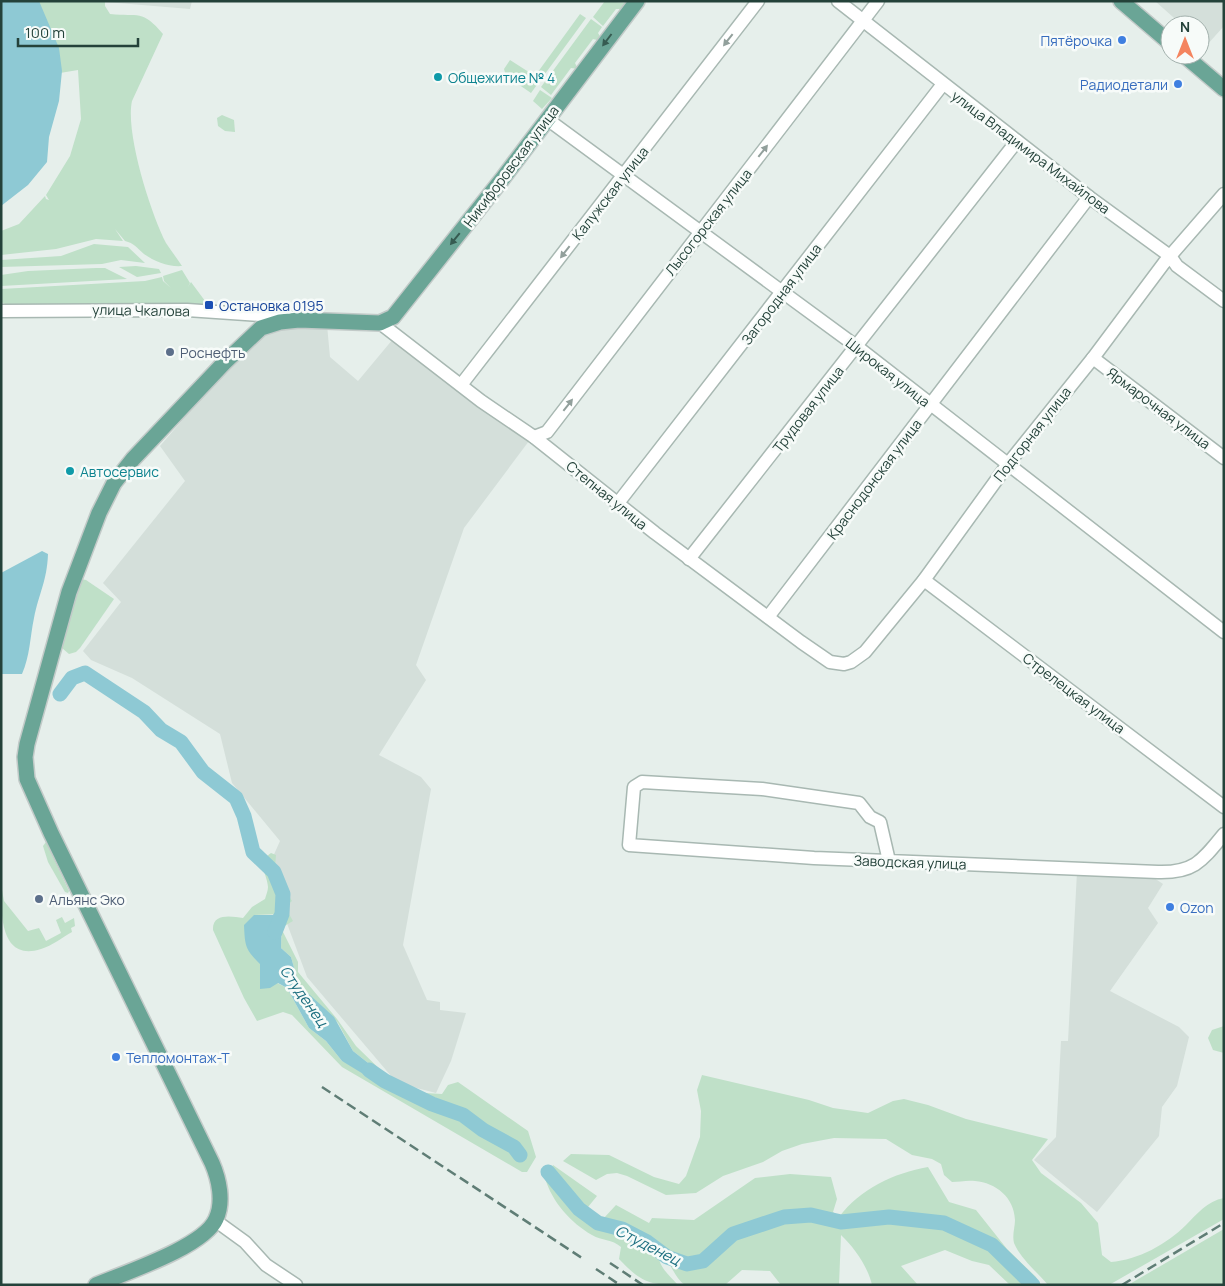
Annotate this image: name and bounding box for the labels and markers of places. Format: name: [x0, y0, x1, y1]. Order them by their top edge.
place label: Пятёрочка: [1040, 31, 1112, 50]
marker: Пятёрочка: [1116, 34, 1128, 46]
place label: Общежитие № 4: [448, 68, 555, 87]
marker: Общежитие № 4: [432, 71, 444, 83]
place label: Радиодетали: [1080, 75, 1168, 94]
marker: Радиодетали: [1172, 78, 1184, 90]
place label: Остановка 0195: [219, 296, 324, 315]
marker: Остановка 0195: [203, 299, 215, 311]
place label: Роснефть: [180, 343, 245, 362]
marker: Роснефть: [164, 346, 176, 358]
place label: Автосервис: [80, 462, 159, 481]
marker: Автосервис: [64, 465, 76, 477]
place label: Альянс Эко: [49, 890, 125, 909]
marker: Альянс Эко: [33, 893, 45, 905]
place label: Ozon: [1180, 898, 1214, 917]
marker: Ozon: [1164, 901, 1176, 913]
place label: Тепломонтаж-Т: [126, 1048, 230, 1067]
marker: Тепломонтаж-Т: [110, 1051, 122, 1063]

